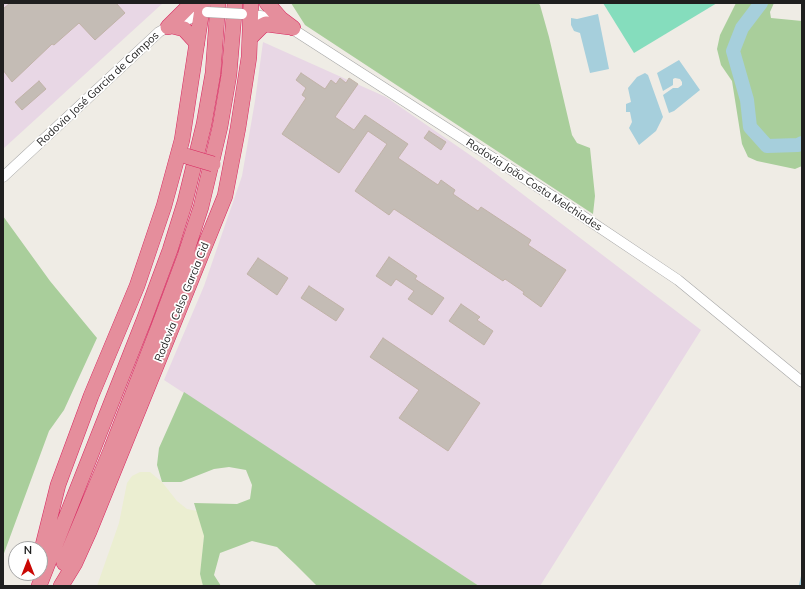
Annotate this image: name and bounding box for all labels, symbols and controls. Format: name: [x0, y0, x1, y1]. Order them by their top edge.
street label: Rodovia José Garcia de Campos: [34, 29, 162, 149]
street label: Rodovia João Costa Melchiades: [464, 136, 604, 234]
street label: Rodovia Celso Garcia Cid: [152, 240, 212, 364]
north arrow: [8, 541, 48, 581]
text: N: [24, 543, 32, 557]

